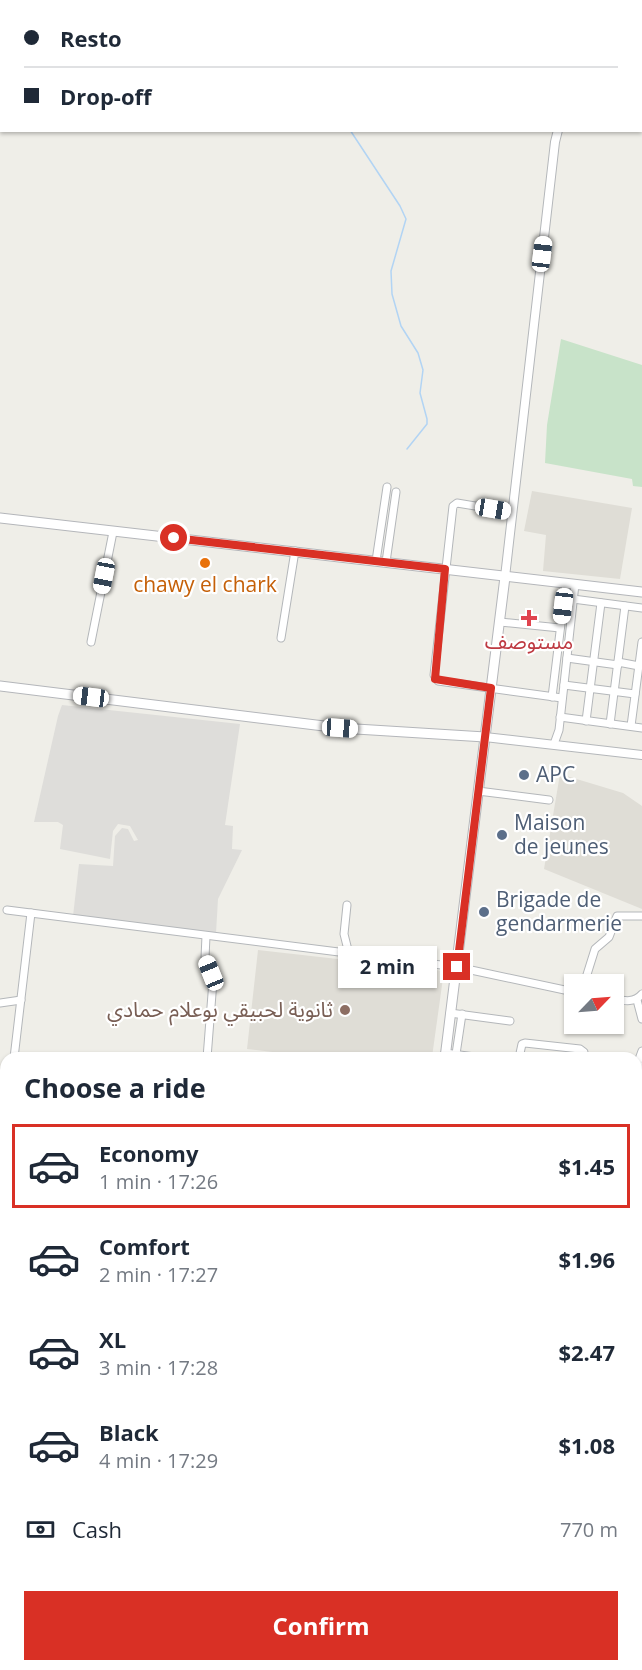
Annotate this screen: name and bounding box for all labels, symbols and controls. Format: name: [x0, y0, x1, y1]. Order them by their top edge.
text: Resto: [60, 23, 122, 53]
text: Drop-off: [60, 81, 152, 111]
car: [531, 235, 553, 273]
car: [474, 497, 512, 521]
route start: [160, 524, 187, 551]
marker: chawy el chark: [198, 556, 212, 570]
car: [92, 557, 116, 595]
place label: chawy el chark: [133, 570, 277, 598]
car: [552, 587, 574, 625]
marker: مستوصف: [520, 609, 538, 627]
place label: مستوصف: [485, 627, 573, 655]
car: [72, 686, 110, 708]
car: [321, 718, 359, 738]
place label: APC: [536, 760, 575, 788]
marker: APC: [517, 768, 531, 782]
place label: Maison de jeunes: [514, 808, 609, 860]
marker: Maison de jeunes: [495, 828, 509, 842]
place label: Brigade de gendarmerie: [496, 885, 622, 937]
marker: Brigade de gendarmerie: [477, 905, 491, 919]
callout: 2 min: [337, 946, 436, 988]
car: [196, 953, 226, 993]
text: 2 min: [360, 953, 415, 980]
route end: [443, 953, 470, 980]
north arrow: [564, 974, 624, 1034]
map controls: [564, 974, 624, 1034]
place label: ثانوية لحبيقي بوعلام حمادي: [107, 995, 333, 1026]
marker: ثانوية لحبيقي بوعلام حمادي: [338, 1003, 352, 1017]
text: Choose a ride: [24, 1069, 206, 1106]
text: Economy: [99, 1138, 198, 1168]
icon: car: [27, 1139, 81, 1193]
text: $1.45: [558, 1151, 615, 1181]
text: 1 min · 17:26: [99, 1168, 218, 1195]
text: Comfort: [99, 1231, 190, 1261]
icon: car: [27, 1232, 81, 1286]
text: $1.96: [558, 1244, 615, 1274]
text: 2 min · 17:27: [99, 1261, 218, 1288]
text: XL: [99, 1324, 126, 1354]
icon: car: [27, 1325, 81, 1379]
text: $2.47: [558, 1337, 615, 1367]
text: 3 min · 17:28: [99, 1354, 218, 1381]
text: Black: [99, 1417, 159, 1447]
icon: car: [27, 1418, 81, 1472]
text: $1.08: [558, 1430, 615, 1460]
text: 4 min · 17:29: [99, 1447, 218, 1474]
icon: cash: [24, 1513, 57, 1546]
text: Cash: [72, 1514, 122, 1544]
text: 770 m: [560, 1516, 618, 1543]
button: Confirm: [24, 1591, 618, 1660]

